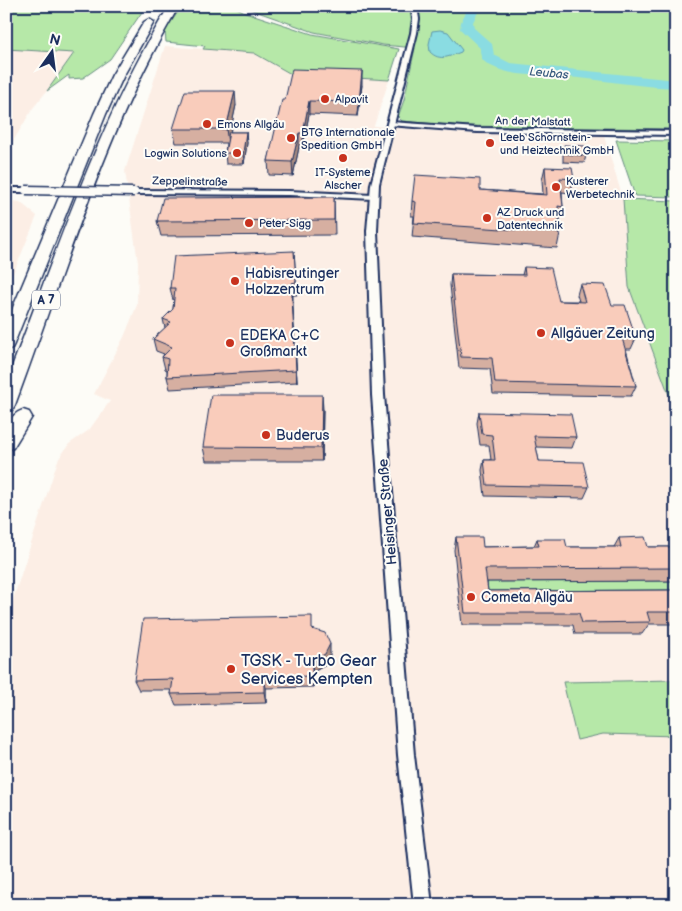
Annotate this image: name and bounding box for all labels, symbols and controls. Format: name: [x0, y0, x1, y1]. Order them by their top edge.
north arrow: [28, 28, 78, 78]
text: N: [48, 30, 62, 49]
water label: Leubas: [529, 64, 569, 83]
marker: Alpavit: [319, 93, 331, 105]
place label: Alpavit: [335, 93, 369, 106]
street label: An der Malstatt: [495, 114, 571, 129]
marker: Emons Allgäu: [201, 118, 213, 130]
place label: Emons Allgäu: [217, 118, 285, 131]
place label: BTG Internationale Spedition GmbH: [301, 126, 395, 152]
place label: Leeb Schornstein- und Heiztechnik GmbH: [500, 131, 614, 157]
marker: BTG Internationale Spedition GmbH: [285, 132, 297, 144]
marker: Leeb Schornstein- und Heiztechnik GmbH: [484, 137, 496, 149]
place label: Logwin Solutions: [144, 147, 228, 160]
marker: Logwin Solutions: [231, 147, 243, 159]
marker: IT-Systeme Alscher: [337, 152, 349, 164]
place label: IT-Systeme Alscher: [315, 166, 371, 192]
street label: Zeppelinstraße: [151, 174, 228, 189]
place label: Kusterer Werbetechnik: [566, 175, 635, 201]
marker: Kusterer Werbetechnik: [550, 181, 562, 193]
place label: AZ Druck und Datentechnik: [497, 206, 564, 232]
marker: AZ Druck und Datentechnik: [481, 212, 493, 224]
marker: Peter-Sigg: [243, 217, 255, 229]
place label: Peter-Sigg: [259, 217, 311, 230]
place label: Habisreutinger Holzzentrum: [245, 265, 340, 298]
marker: Habisreutinger Holzzentrum: [229, 275, 241, 287]
road number: A 7: [32, 290, 60, 310]
place label: Allgäuer Zeitung: [551, 325, 655, 342]
place label: EDEKA C+C Großmarkt: [240, 327, 319, 360]
marker: Allgäuer Zeitung: [535, 327, 547, 339]
marker: EDEKA C+C Großmarkt: [224, 337, 236, 349]
place label: Buderus: [276, 427, 330, 444]
marker: Buderus: [260, 429, 272, 441]
street label: Heisinger Straße: [374, 458, 401, 566]
place label: Cometa Allgäu: [481, 589, 573, 606]
marker: Cometa Allgäu: [465, 591, 477, 603]
place label: TGSK - Turbo Gear Services Kempten: [241, 652, 376, 689]
marker: TGSK - Turbo Gear Services Kempten: [225, 663, 237, 675]

